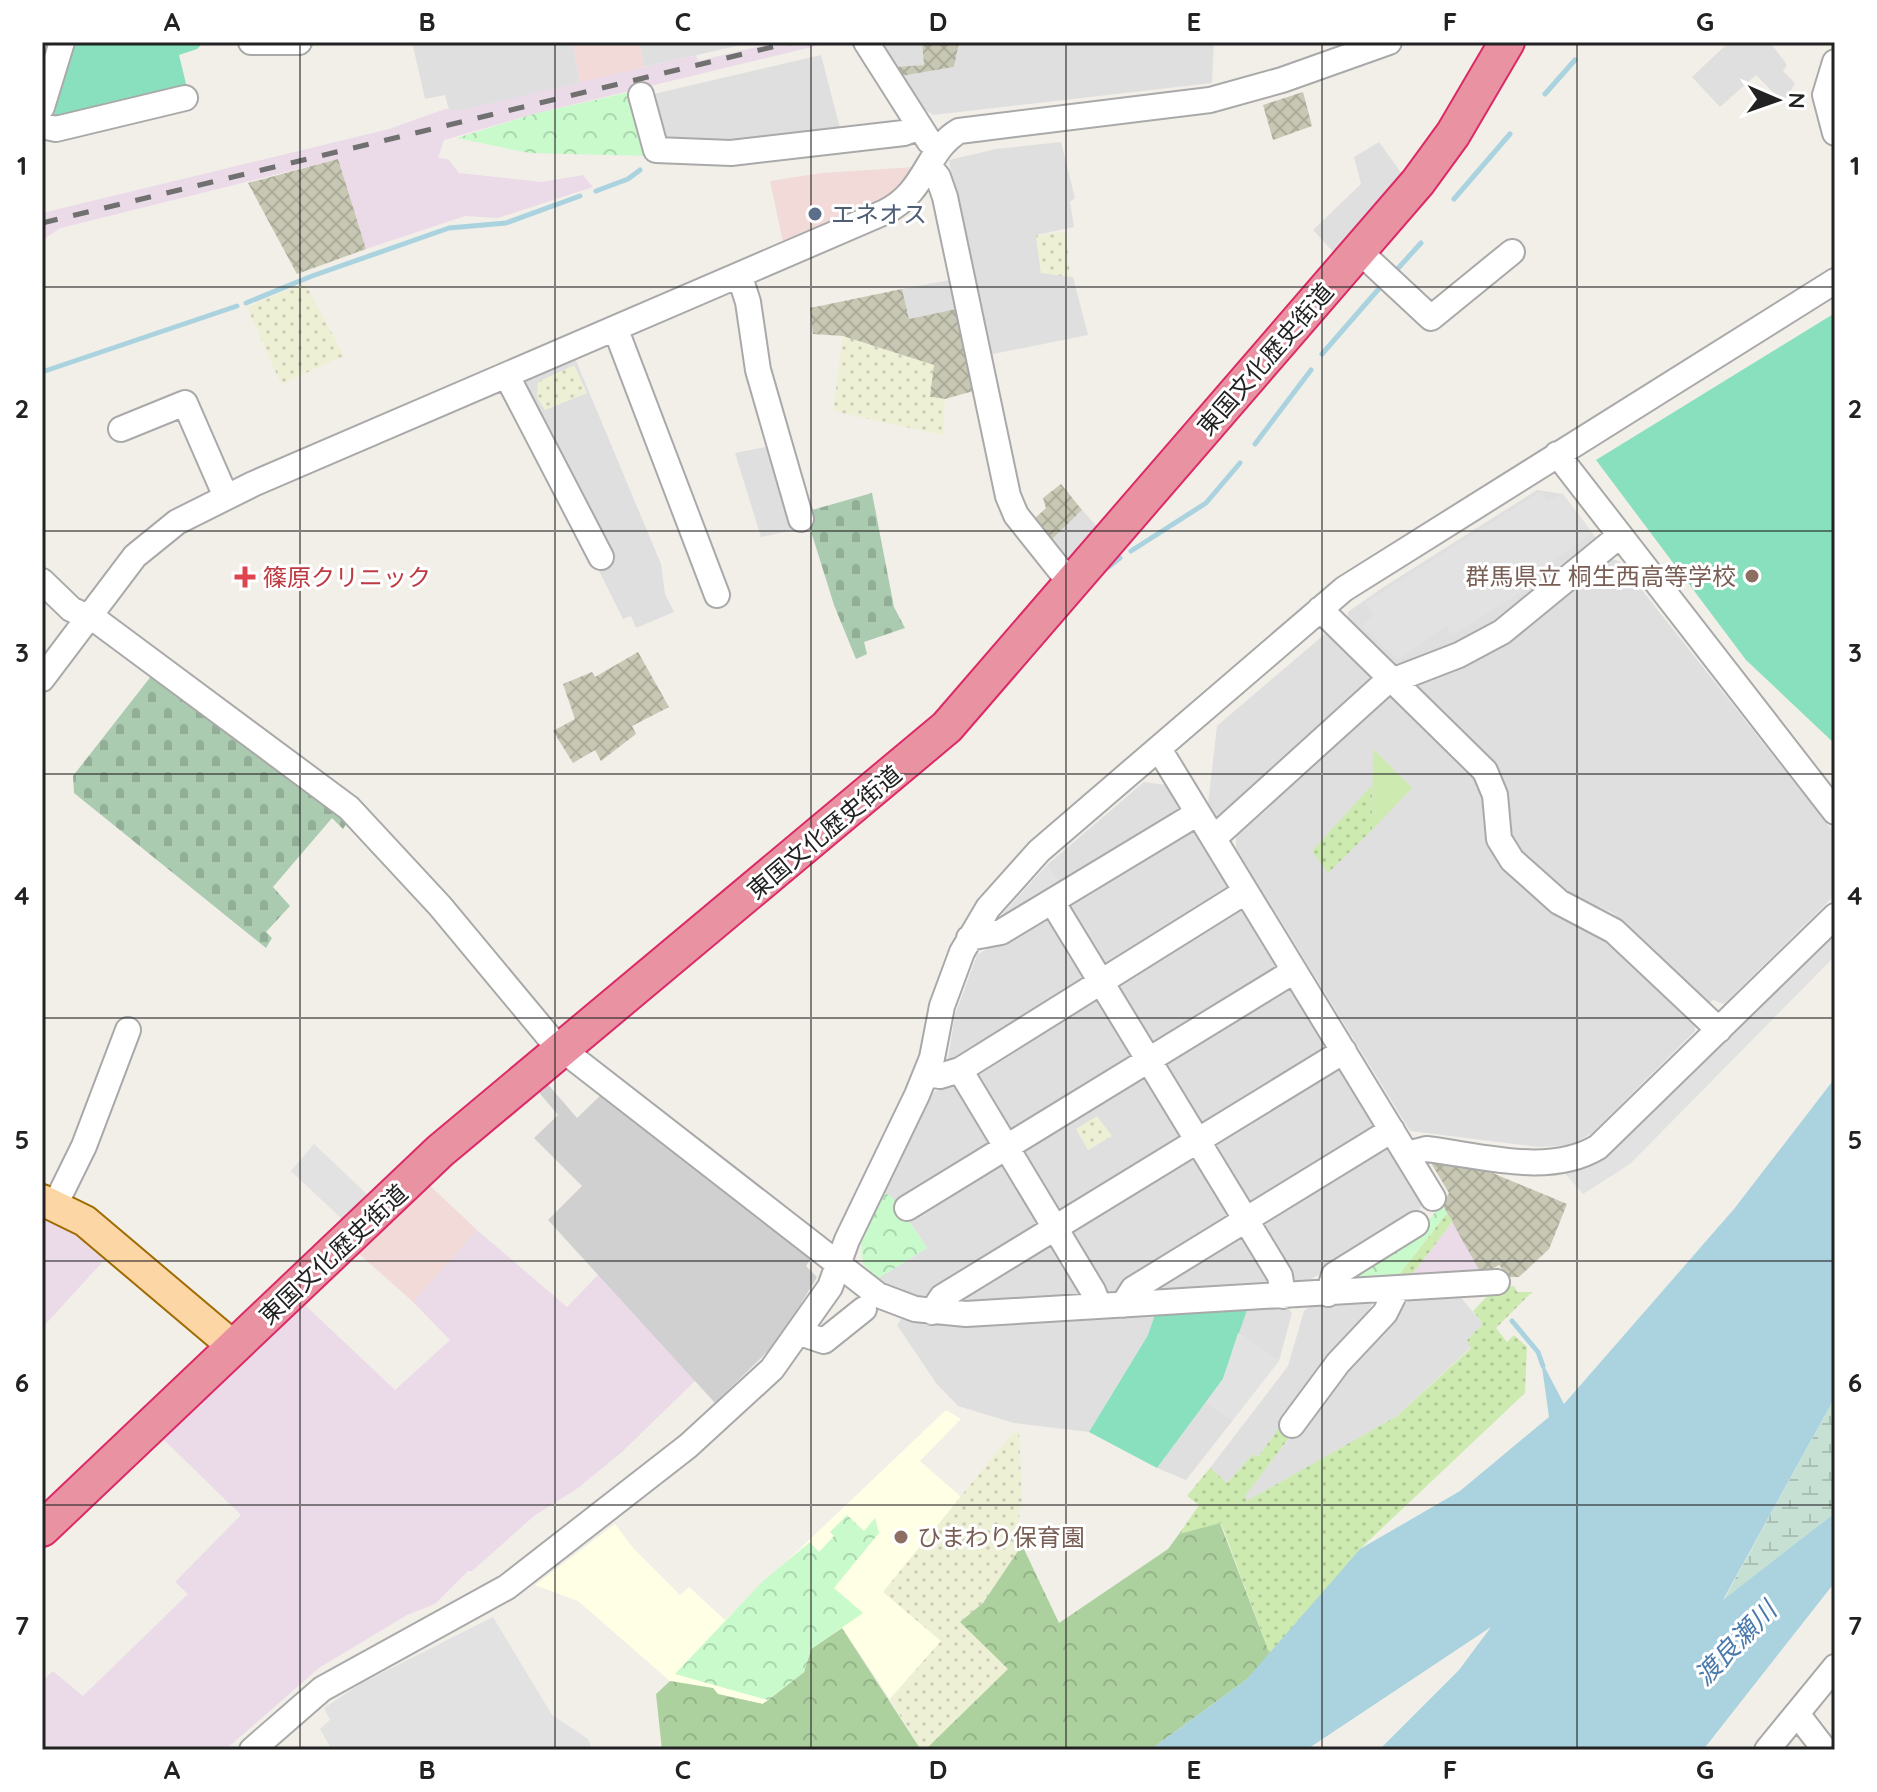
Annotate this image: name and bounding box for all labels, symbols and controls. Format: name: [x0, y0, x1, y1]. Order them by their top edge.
text: A: [164, 5, 181, 38]
text: B: [418, 5, 436, 38]
text: C: [675, 5, 691, 38]
text: D: [929, 5, 947, 38]
text: E: [1187, 5, 1201, 38]
text: F: [1443, 5, 1457, 38]
text: G: [1696, 5, 1714, 38]
north arrow: [1737, 60, 1817, 140]
text: N: [1783, 92, 1811, 109]
text: 1: [17, 149, 27, 182]
text: 1: [1850, 149, 1860, 182]
place label: エネオス: [831, 199, 927, 229]
marker: エネオス: [806, 205, 824, 223]
street label: 東国文化歴史街道: [1191, 277, 1339, 441]
text: 2: [15, 392, 29, 425]
text: 2: [1848, 392, 1862, 425]
place label: 群馬県立 桐生西高等学校: [1465, 561, 1736, 591]
place label: 篠原クリニック: [263, 562, 431, 592]
marker: 篠原クリニック: [234, 566, 256, 588]
marker: 群馬県立 桐生西高等学校: [1743, 567, 1761, 585]
text: 3: [15, 636, 29, 669]
text: 3: [1848, 636, 1862, 669]
street label: 東国文化歴史街道: [741, 759, 907, 905]
text: 4: [14, 879, 30, 912]
text: 4: [1847, 879, 1863, 912]
text: 5: [15, 1123, 29, 1156]
text: 5: [1848, 1123, 1862, 1156]
street label: 東国文化歴史街道: [253, 1178, 413, 1330]
text: 6: [15, 1366, 29, 1399]
text: 6: [1848, 1366, 1862, 1399]
place label: ひまわり保育園: [917, 1522, 1085, 1552]
marker: ひまわり保育園: [892, 1528, 910, 1546]
water label: 渡良瀬川: [1687, 1592, 1785, 1692]
text: 7: [15, 1609, 29, 1642]
text: 7: [1848, 1609, 1862, 1642]
text: A: [164, 1753, 181, 1786]
text: B: [418, 1753, 436, 1786]
text: C: [675, 1753, 691, 1786]
text: D: [929, 1753, 947, 1786]
text: E: [1187, 1753, 1201, 1786]
text: F: [1443, 1753, 1457, 1786]
text: G: [1696, 1753, 1714, 1786]

